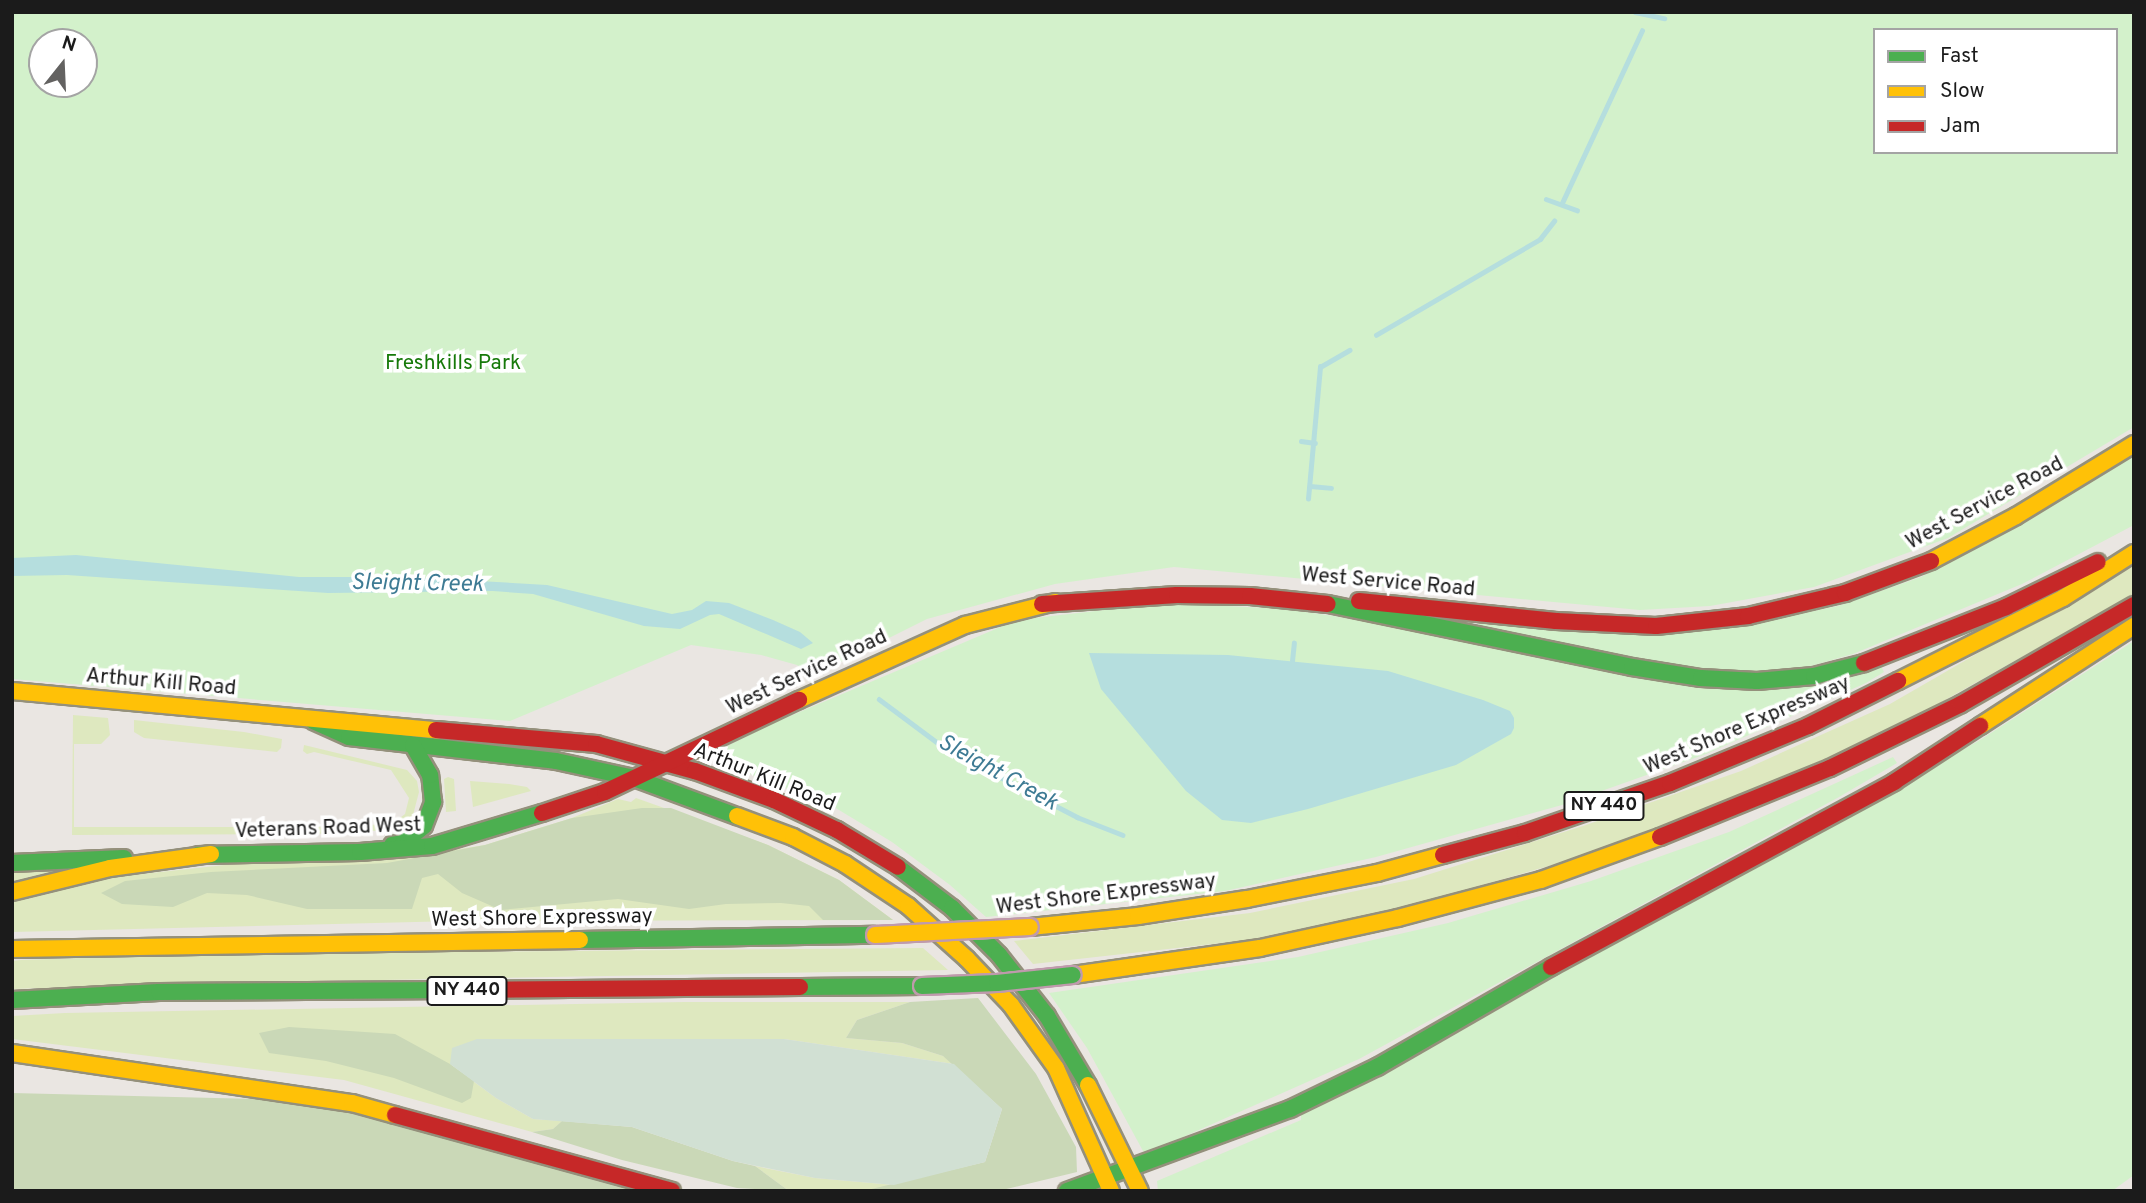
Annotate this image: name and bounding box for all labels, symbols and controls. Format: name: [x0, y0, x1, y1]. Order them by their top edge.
north arrow: [28, 28, 98, 98]
legend: [1873, 28, 2118, 154]
text: N: [59, 31, 79, 58]
text: Fast: [1940, 43, 1979, 70]
text: Slow: [1940, 78, 1985, 105]
text: Jam: [1940, 113, 1981, 140]
park label: Freshkills Park: [385, 351, 521, 377]
street label: West Service Road: [1902, 452, 2068, 556]
street label: West Service Road: [1300, 563, 1476, 603]
water label: Sleight Creek: [351, 570, 483, 600]
street label: West Service Road: [723, 625, 891, 721]
street label: Arthur Kill Road: [85, 664, 237, 702]
street label: West Shore Expressway: [1640, 671, 1854, 781]
water label: Sleight Creek: [932, 730, 1062, 818]
street label: Arthur Kill Road: [689, 738, 839, 818]
road number: NY 440: [1562, 790, 1646, 821]
street label: Veterans Road West: [234, 813, 422, 845]
street label: West Shore Expressway: [995, 869, 1217, 921]
street label: West Shore Expressway: [431, 904, 653, 934]
road number: NY 440: [425, 976, 509, 1007]

